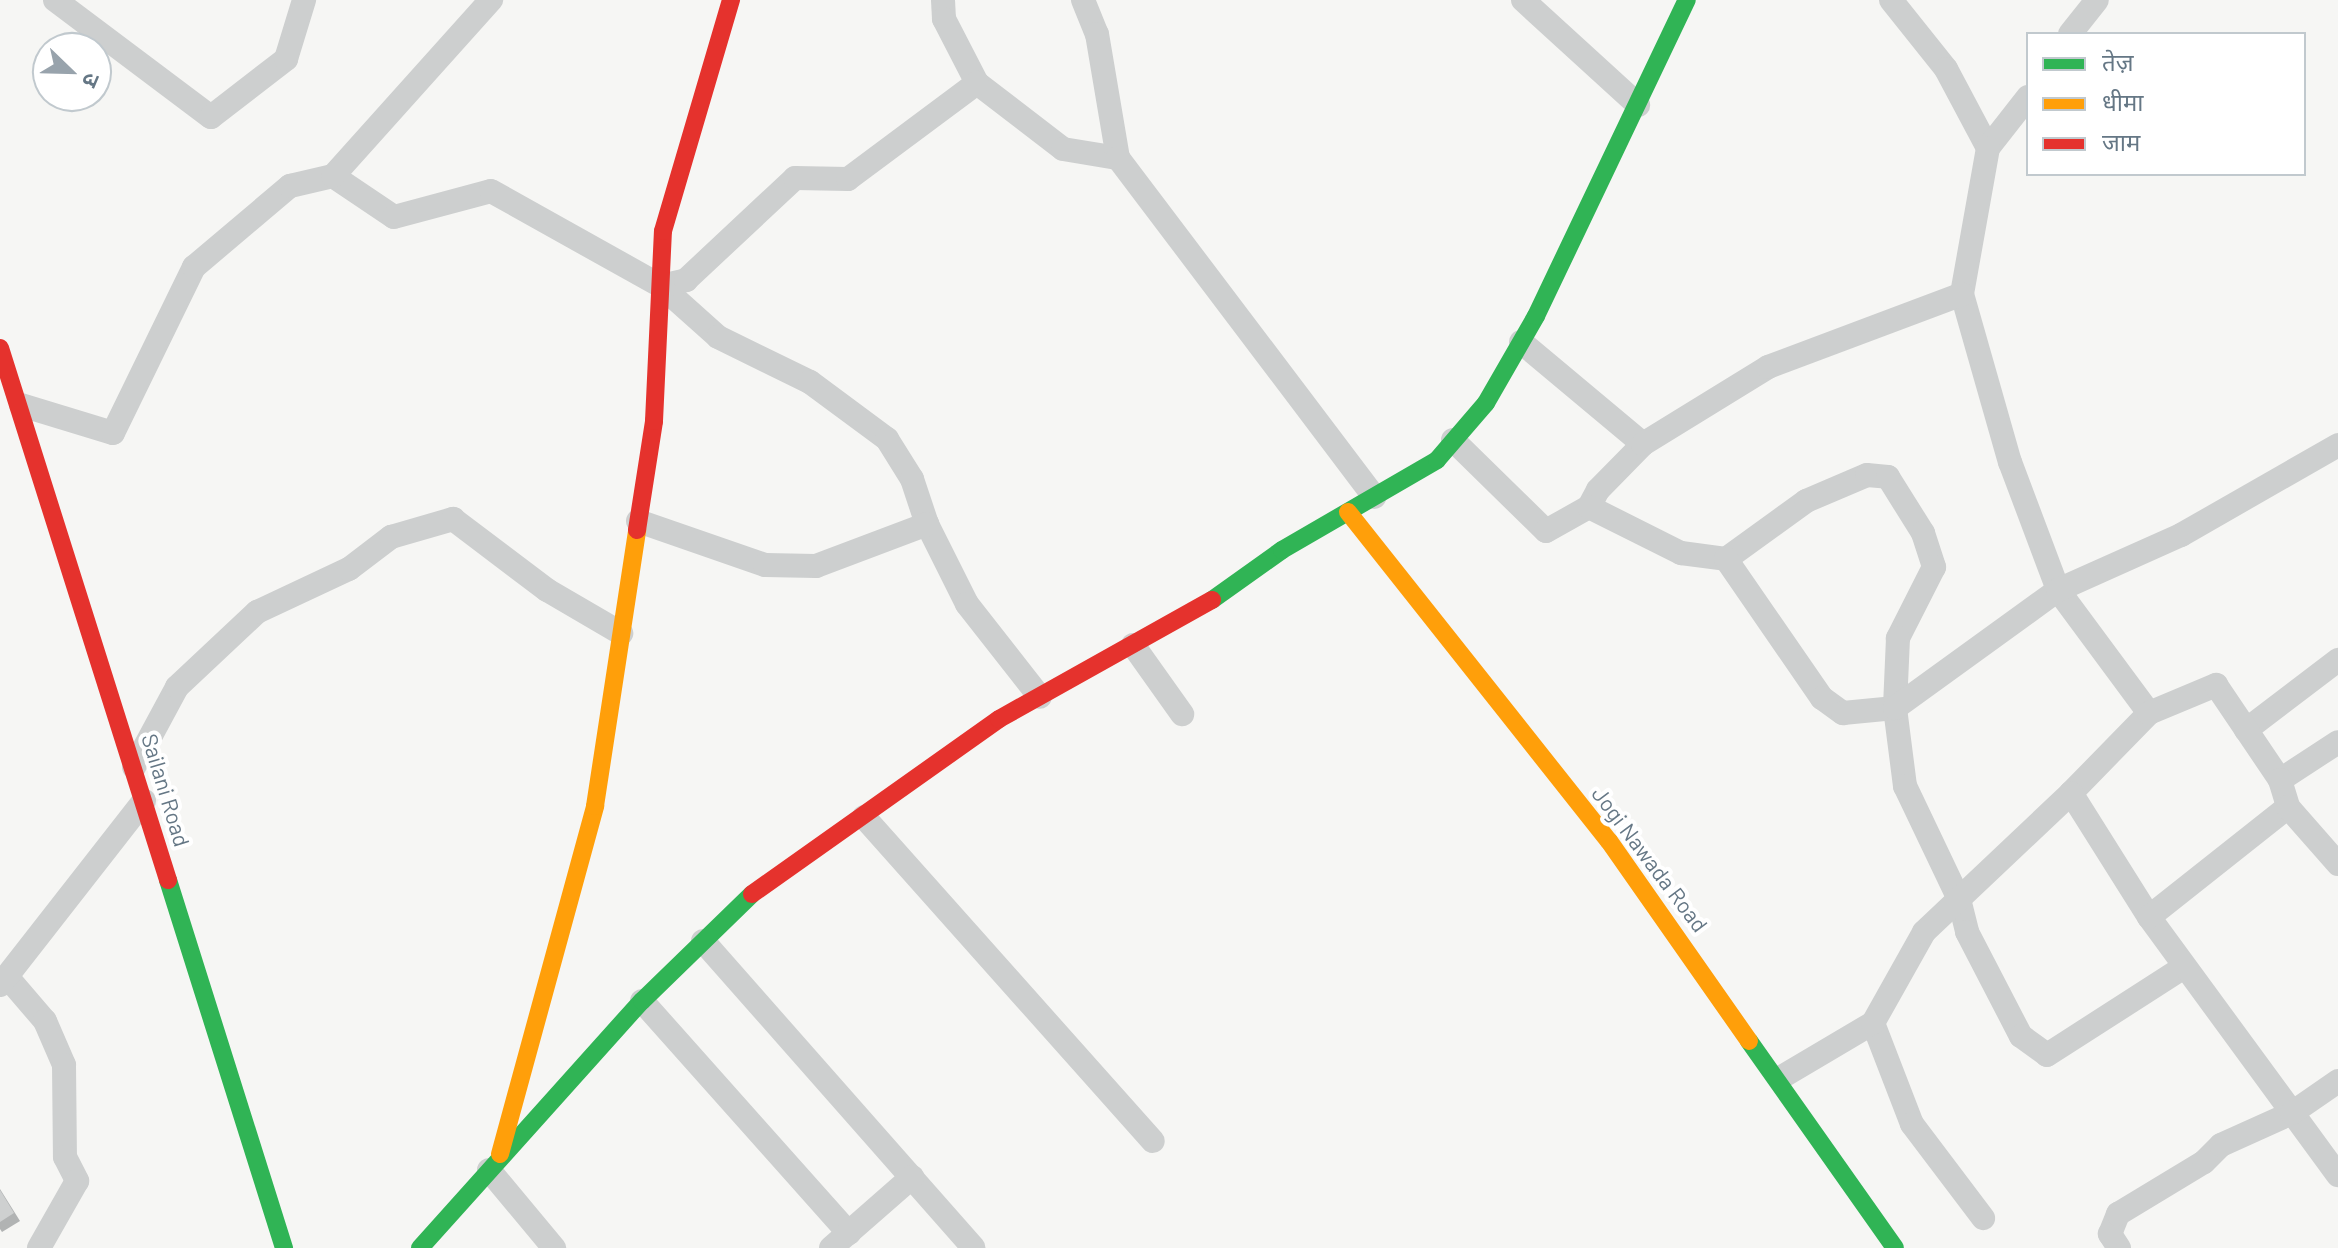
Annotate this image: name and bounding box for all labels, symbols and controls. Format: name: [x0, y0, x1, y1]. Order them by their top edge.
north arrow: [32, 32, 112, 112]
legend: [2026, 32, 2306, 176]
text: तेज़: [2102, 47, 2134, 76]
text: उ: [78, 70, 107, 92]
text: धीमा: [2102, 87, 2144, 116]
text: जाम: [2102, 127, 2140, 156]
street label: Sailani Road: [136, 730, 196, 850]
street label: Jogi Nawada Road: [1587, 781, 1713, 937]

